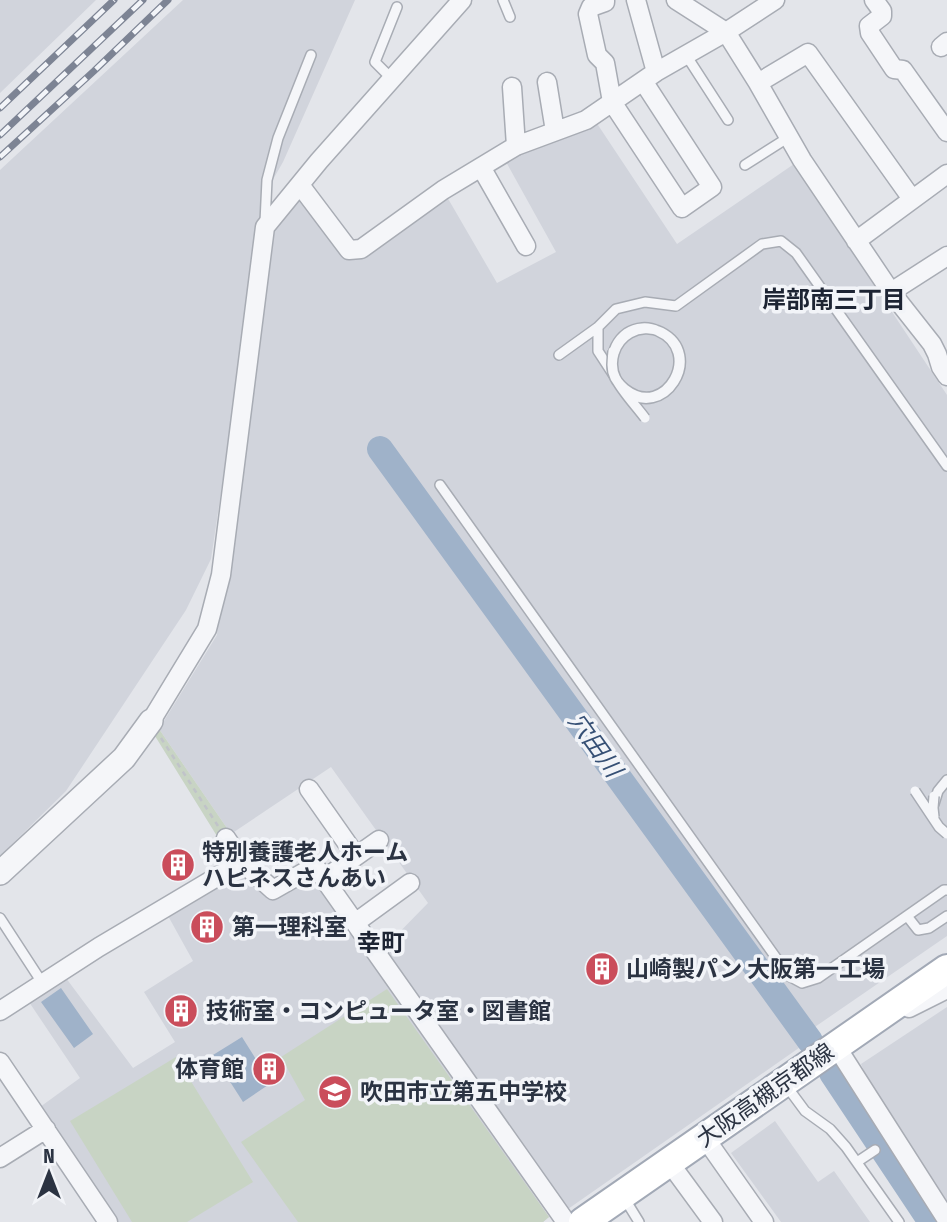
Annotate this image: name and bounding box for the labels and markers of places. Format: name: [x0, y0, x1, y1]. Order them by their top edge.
place label: 特別養護老人ホーム ハピネスさんあい: [202, 838, 408, 892]
building icon: 特別養護老人ホーム ハピネスさんあい: [159, 846, 197, 884]
building icon: 第一理科室: [188, 908, 226, 946]
place label: 第一理科室: [232, 913, 347, 941]
building icon: 山崎製パン 大阪第一工場: [583, 950, 621, 988]
place label: 山崎製パン 大阪第一工場: [626, 955, 885, 983]
building icon: 技術室・コンピュータ室・図書館: [162, 992, 200, 1030]
place label: 技術室・コンピュータ室・図書館: [206, 997, 551, 1025]
building icon: 体育館: [250, 1050, 288, 1088]
place label: 体育館: [175, 1055, 244, 1083]
school or university icon: 吹田市立第五中学校: [316, 1073, 354, 1111]
place label: 吹田市立第五中学校: [360, 1078, 567, 1106]

